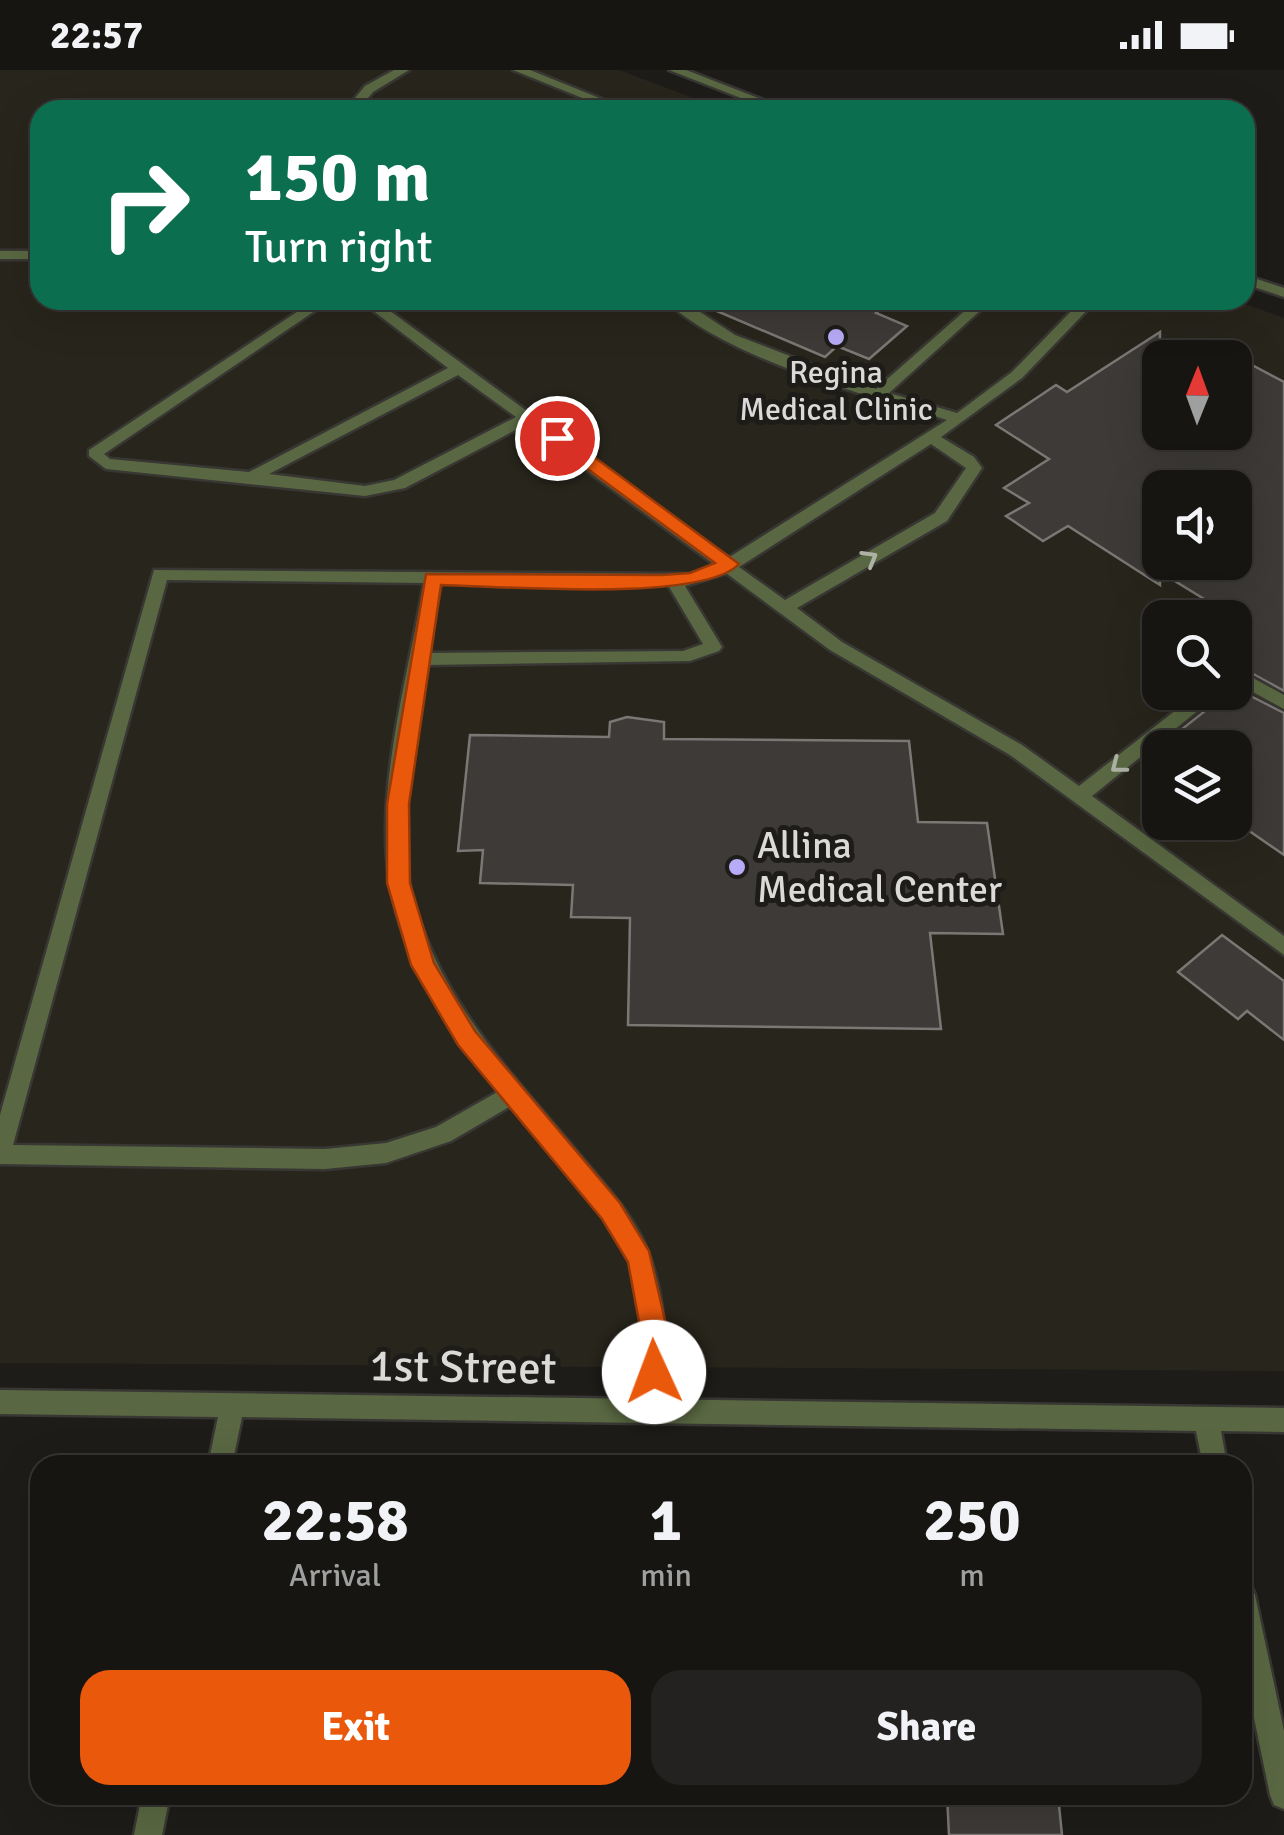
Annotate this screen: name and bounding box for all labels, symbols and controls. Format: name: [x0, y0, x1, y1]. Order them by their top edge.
text: 22:57: [50, 12, 143, 59]
text: 150 m: [245, 134, 430, 220]
icon: right: [80, 140, 210, 270]
text: Turn right: [245, 220, 433, 275]
marker: Regina Medical Clinic: [825, 326, 847, 348]
north arrow: [1142, 340, 1252, 450]
map controls: [1142, 340, 1252, 840]
place label: Regina Medical Clinic: [739, 353, 933, 429]
pin: [515, 396, 600, 481]
icon: arrive: [530, 411, 585, 466]
button: sound: [1142, 470, 1252, 580]
one-way arrow: [859, 551, 877, 571]
button: search: [1142, 600, 1252, 710]
button: layers: [1142, 730, 1252, 840]
one-way arrow: [1111, 754, 1129, 772]
place label: Allina Medical Center: [757, 822, 1002, 913]
marker: Allina Medical Center: [726, 856, 748, 878]
position arrow: [602, 1320, 706, 1424]
street label: 1st Street: [369, 1338, 557, 1397]
text: 22:58: [261, 1484, 409, 1558]
text: 1: [650, 1484, 682, 1558]
text: 250: [923, 1484, 1021, 1558]
text: Arrival: [289, 1556, 381, 1595]
text: min: [640, 1556, 692, 1595]
text: m: [959, 1556, 985, 1595]
button: Exit: [80, 1670, 631, 1785]
button: Share: [651, 1670, 1202, 1785]

